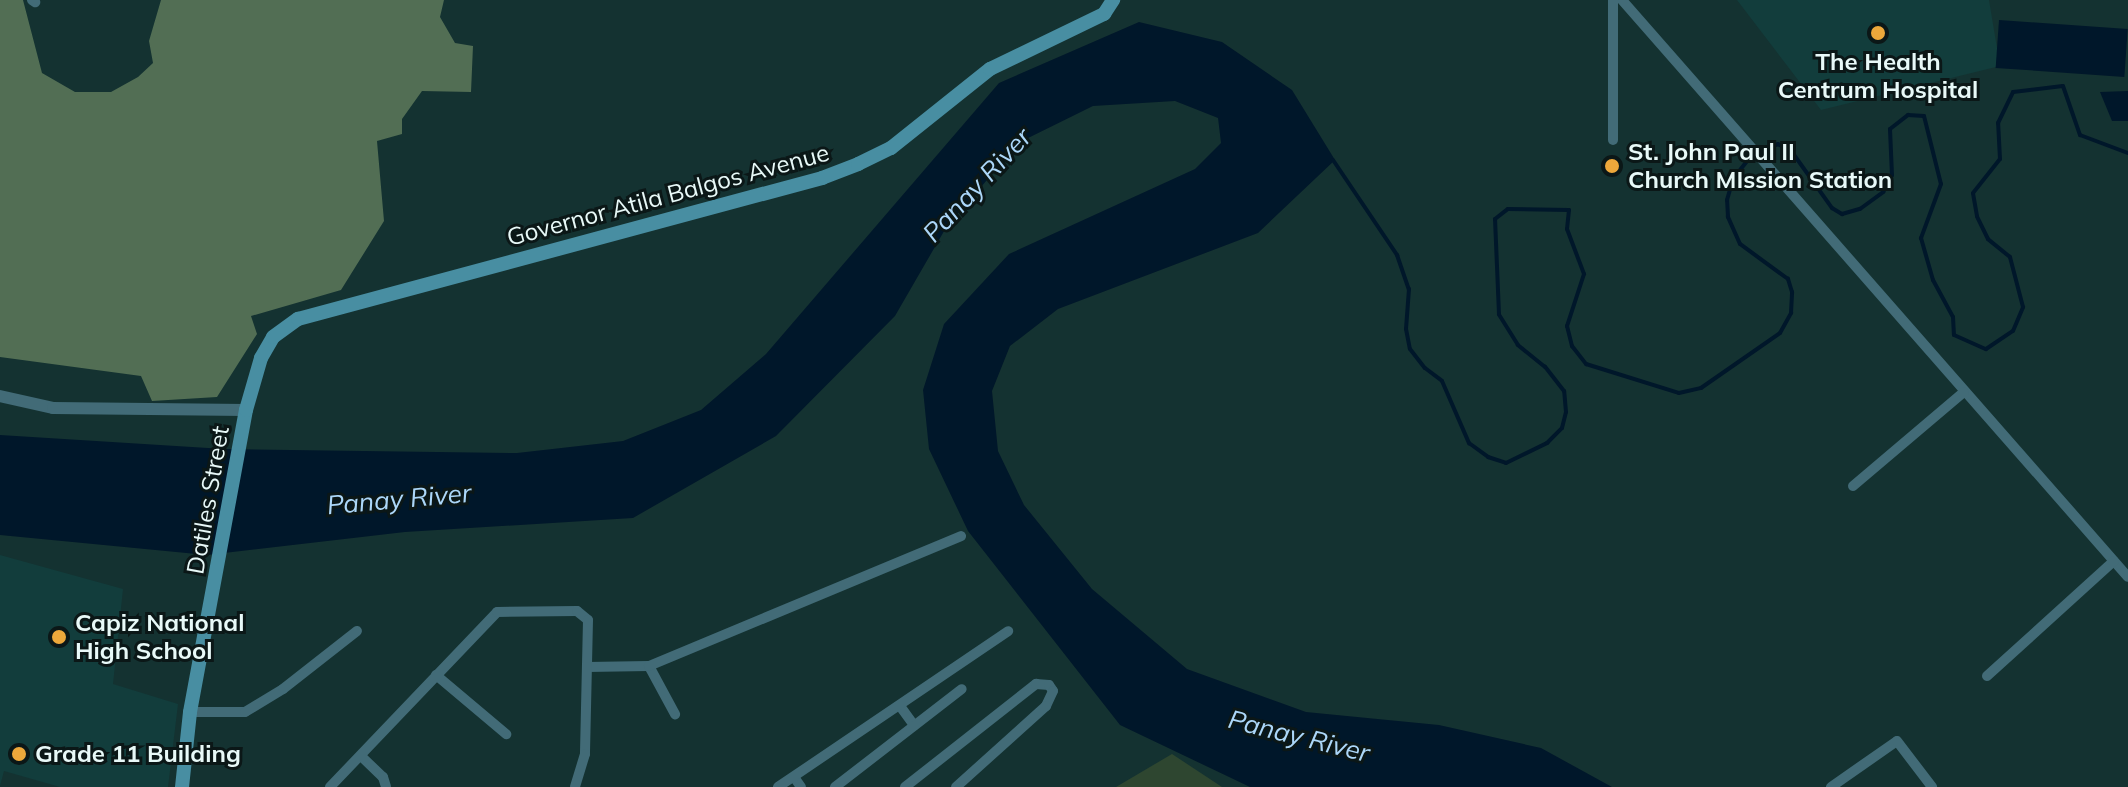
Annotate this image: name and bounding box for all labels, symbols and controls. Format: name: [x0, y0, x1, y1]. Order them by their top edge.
marker: The Health Centrum Hospital: [1867, 22, 1889, 44]
place label: The Health Centrum Hospital: [1778, 48, 1978, 104]
water label: Panay River: [916, 121, 1038, 249]
street label: Governor Atila Balgos Avenue: [504, 138, 832, 252]
place label: St. John Paul II Church MIssion Station: [1628, 138, 1892, 194]
marker: St. John Paul II Church MIssion Station: [1603, 157, 1621, 175]
street label: Datiles Street: [181, 424, 235, 576]
water label: Panay River: [326, 477, 472, 521]
place label: Capiz National High School: [75, 609, 244, 665]
marker: Capiz National High School: [50, 628, 68, 646]
water label: Panay River: [1225, 703, 1373, 769]
place label: Grade 11 Building: [35, 740, 241, 768]
marker: Grade 11 Building: [10, 745, 28, 763]

